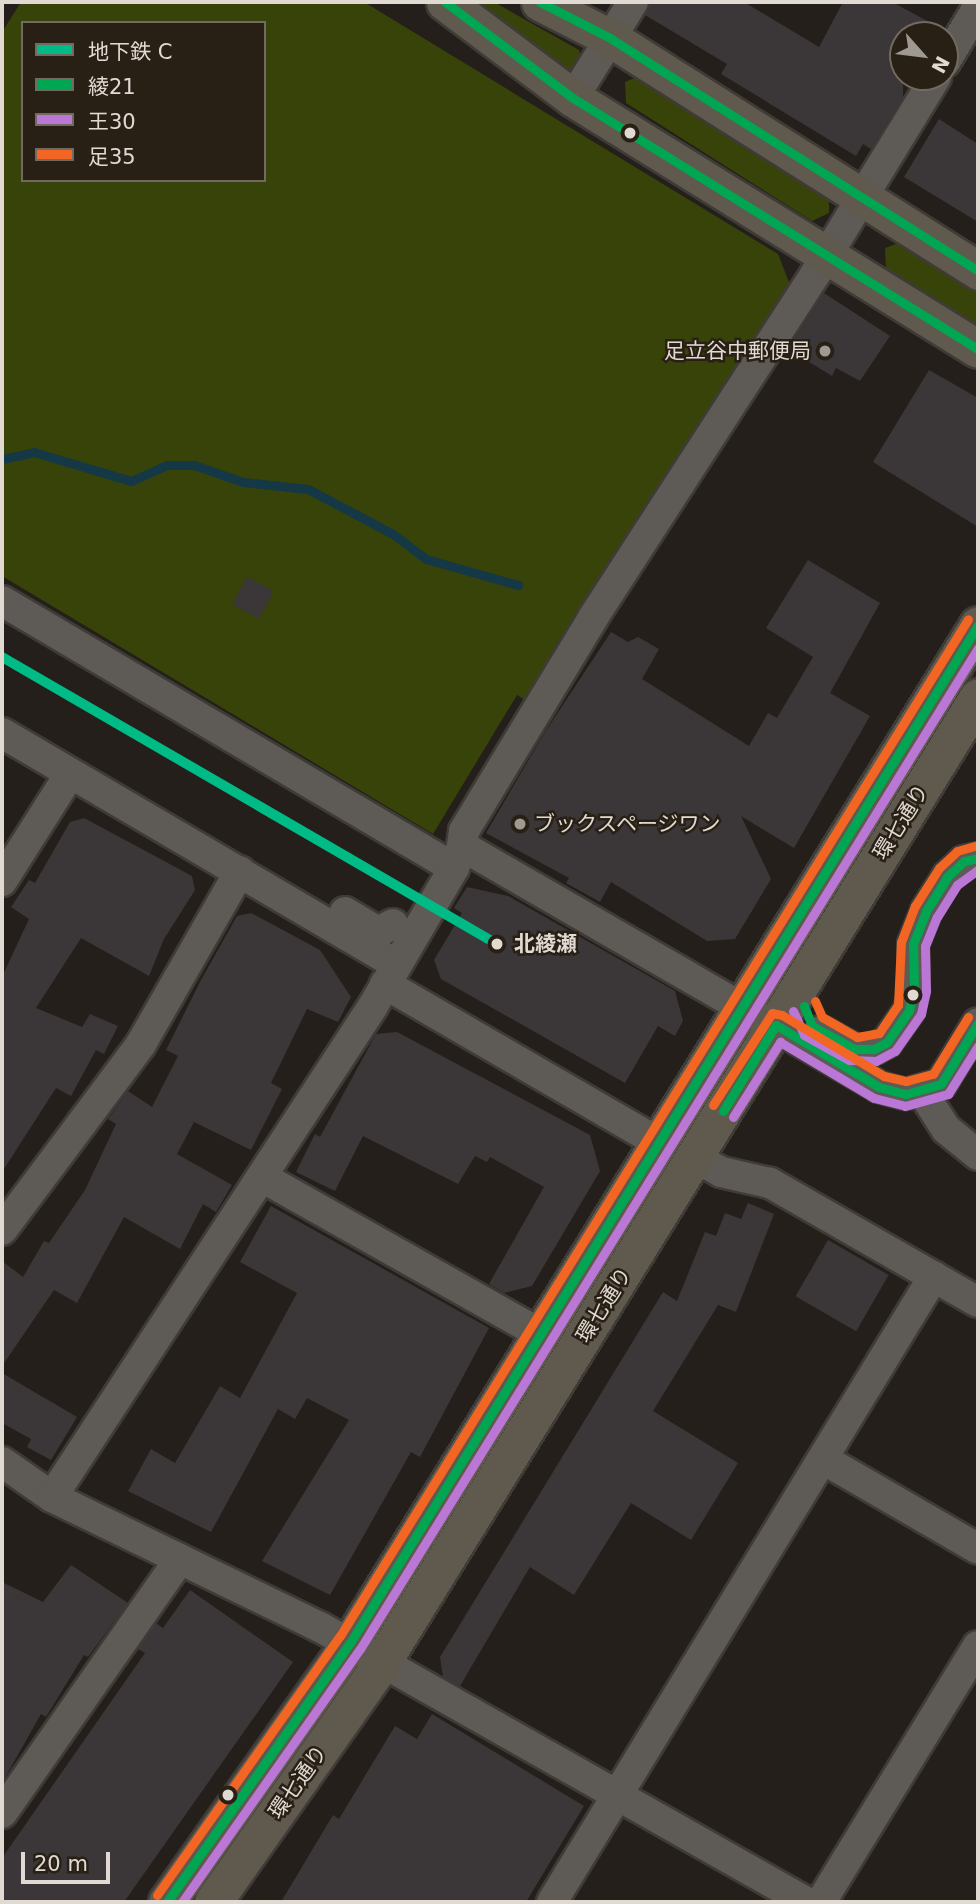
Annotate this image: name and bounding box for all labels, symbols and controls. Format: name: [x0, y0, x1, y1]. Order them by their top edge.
legend: [21, 21, 266, 182]
north arrow: [889, 21, 959, 91]
text: 地下鉄 C: [88, 40, 172, 64]
text: N: [927, 53, 954, 77]
text: 綾21: [88, 75, 136, 99]
text: 王30: [88, 110, 136, 134]
unlabelled marker: [623, 126, 637, 140]
text: 足35: [88, 145, 136, 169]
place label: 足立谷中郵便局: [664, 338, 811, 364]
marker: 足立谷中郵便局: [817, 343, 833, 359]
street label: 環七通り: [868, 780, 934, 864]
place label: ブックスページワン: [534, 811, 723, 837]
marker: ブックスページワン: [512, 816, 528, 832]
place label: 北綾瀬: [514, 931, 577, 957]
marker: 北綾瀬: [486, 933, 508, 955]
unlabelled marker: [906, 988, 920, 1002]
street label: 環七通り: [571, 1263, 637, 1347]
street label: 環七通り: [264, 1740, 332, 1824]
unlabelled marker: [221, 1788, 235, 1802]
scale bar: [24, 1838, 114, 1882]
text: 20 m: [34, 1852, 88, 1876]

